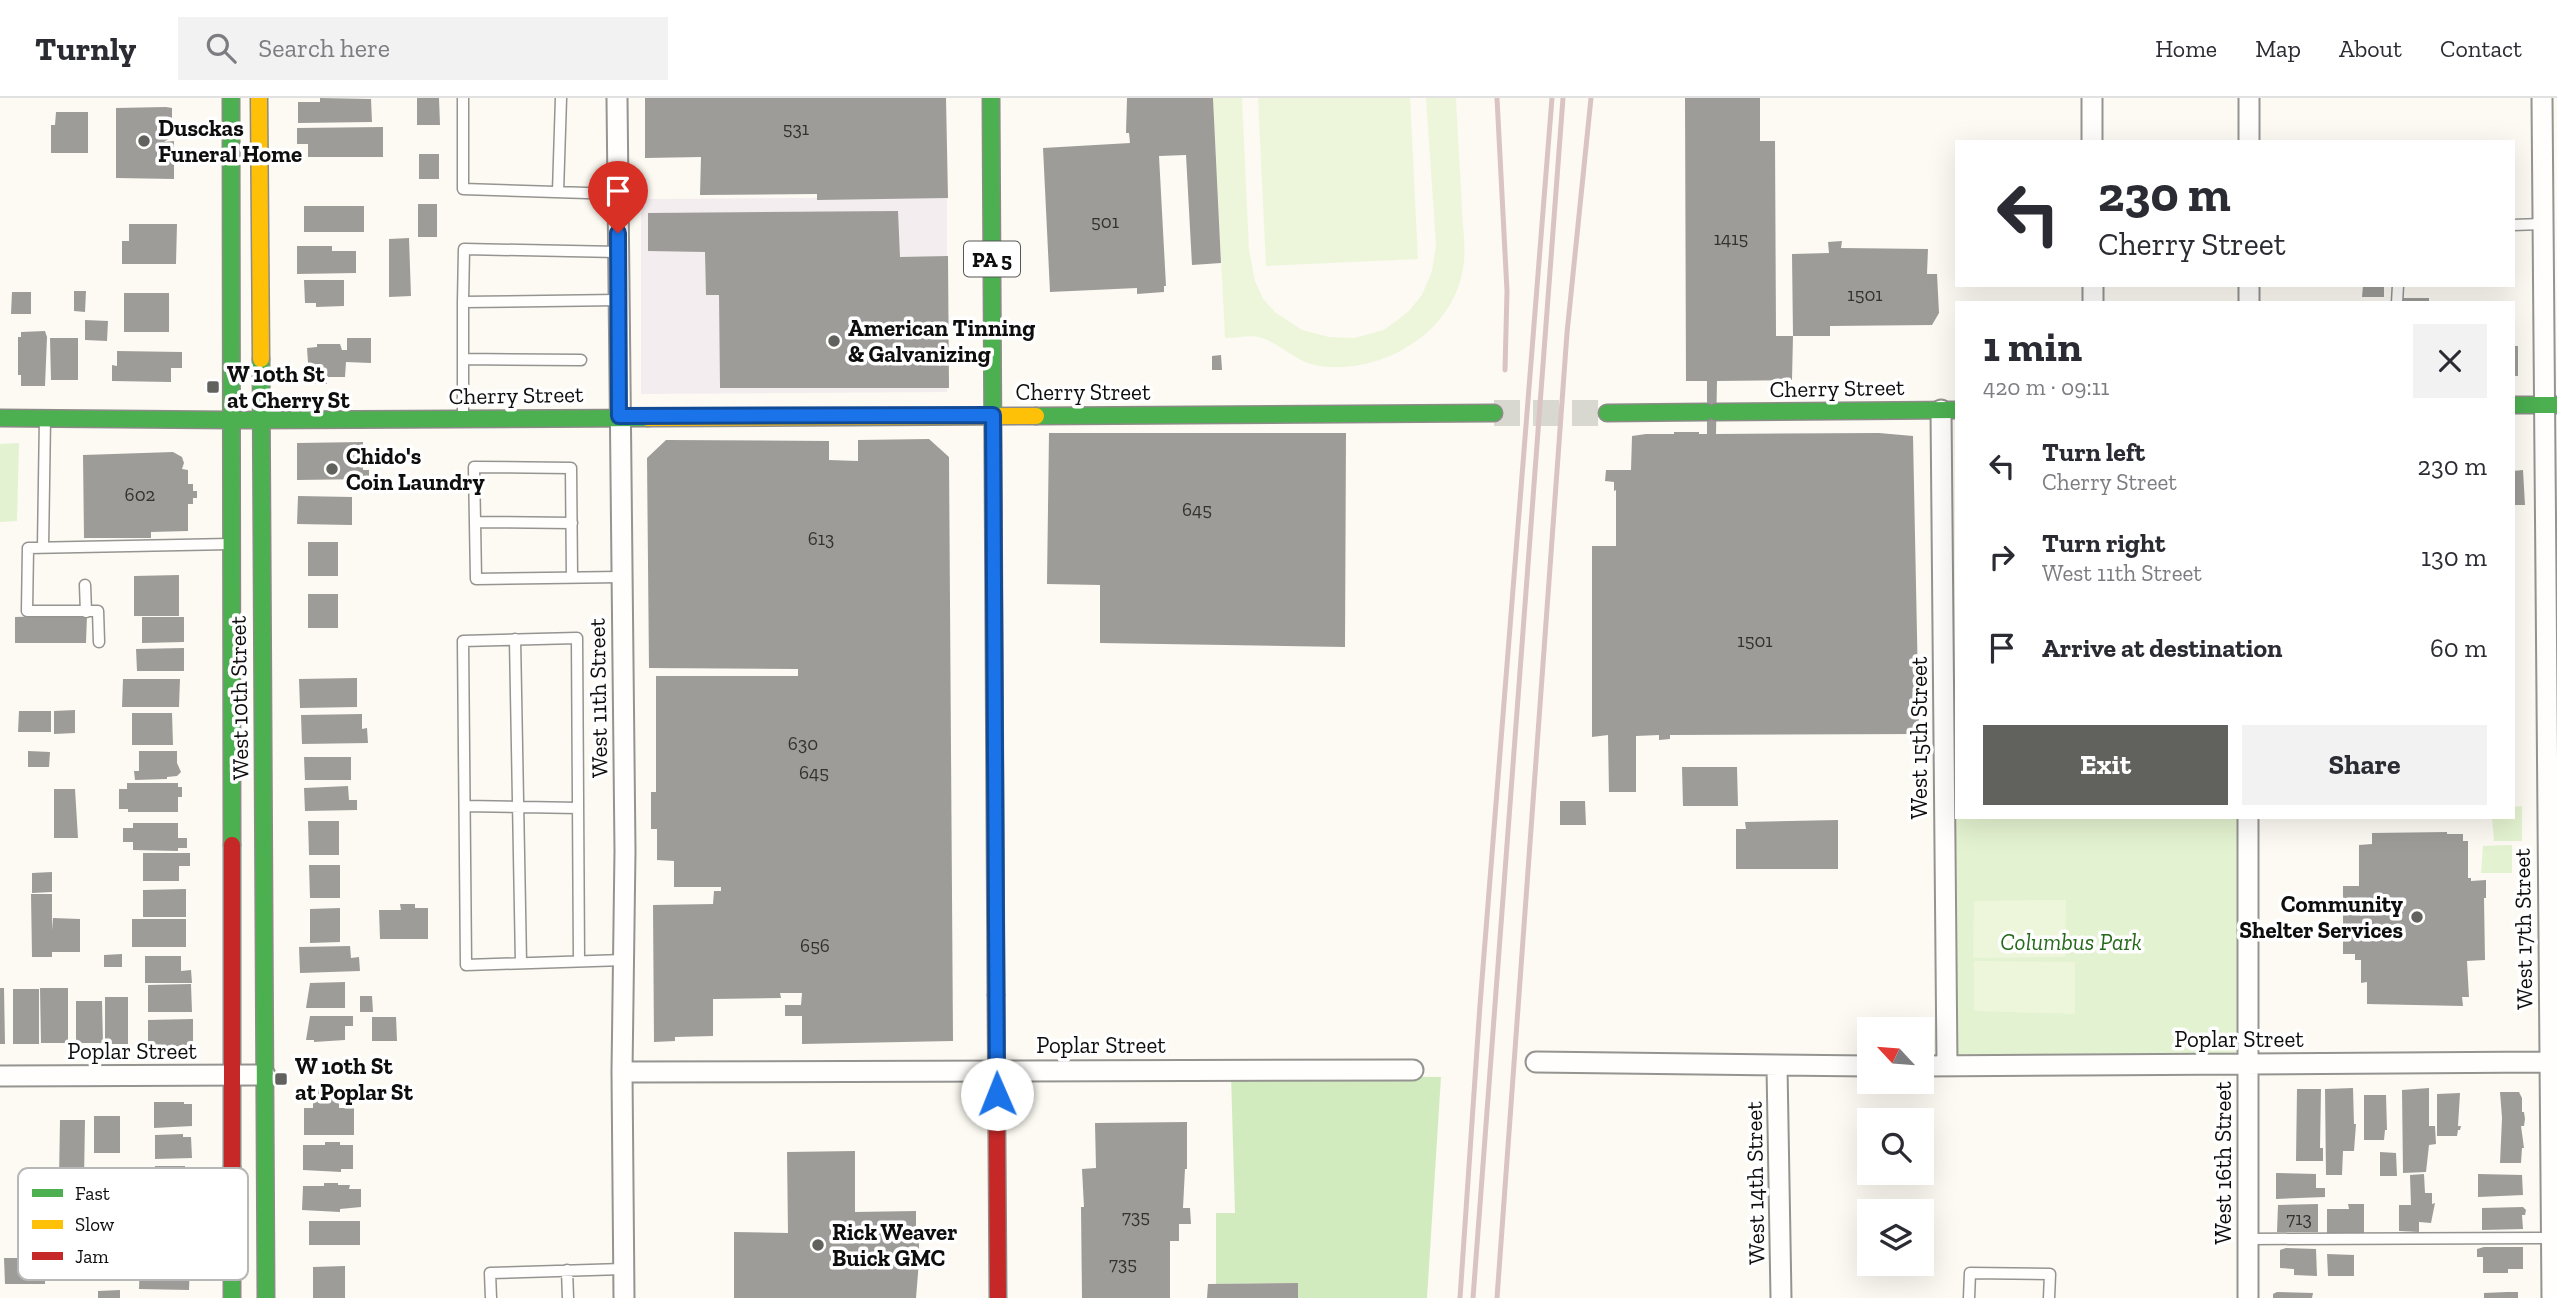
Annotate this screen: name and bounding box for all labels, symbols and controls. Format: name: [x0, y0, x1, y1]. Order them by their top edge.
search box: [178, 17, 668, 80]
text: Turnly: [35, 29, 136, 68]
icon: search: [202, 29, 240, 67]
text: Search here: [258, 32, 390, 64]
text: Home: [2155, 34, 2217, 63]
text: Map: [2255, 34, 2301, 63]
text: About: [2339, 34, 2402, 63]
text: Contact: [2440, 34, 2522, 63]
place label: Dusckas Funeral Home: [158, 114, 302, 168]
house number: 531: [783, 117, 809, 140]
marker: Dusckas Funeral Home: [136, 133, 152, 149]
pin: [588, 161, 648, 233]
text: 230 m: [2098, 165, 2231, 224]
icon: left: [1983, 168, 2074, 259]
icon: arrive: [599, 172, 637, 210]
house number: 501: [1091, 210, 1119, 233]
text: Cherry Street: [2098, 225, 2286, 263]
house number: 1415: [1714, 227, 1748, 250]
road number: PA 5: [964, 242, 1020, 276]
house number: 1501: [1847, 283, 1883, 306]
place label: American Tinning & Galvanizing: [848, 314, 1035, 368]
text: 1 min: [1983, 321, 2082, 372]
button: close: [2413, 324, 2487, 398]
marker: American Tinning & Galvanizing: [826, 333, 842, 349]
place label: W 10th St at Cherry St: [227, 360, 350, 414]
street label: Cherry Street: [1769, 373, 1905, 403]
text: 420 m · 09:11: [1983, 373, 2109, 401]
street label: Cherry Street: [1016, 378, 1151, 406]
marker: W 10th St at Cherry St: [205, 379, 221, 395]
street label: Cherry Street: [448, 380, 584, 410]
text: Turn left: [2042, 436, 2145, 468]
place label: Chido's Coin Laundry: [346, 442, 485, 496]
icon: left: [1983, 447, 2021, 485]
text: 230 m: [2418, 450, 2487, 482]
marker: Chido's Coin Laundry: [324, 461, 340, 477]
text: Cherry Street: [2042, 468, 2177, 496]
house number: 602: [125, 483, 155, 506]
house number: 645: [1182, 498, 1212, 521]
house number: 613: [808, 527, 834, 550]
text: Turn right: [2042, 527, 2165, 559]
icon: right: [1983, 538, 2021, 576]
text: 130 m: [2421, 541, 2487, 573]
text: West 11th Street: [2042, 559, 2202, 587]
street label: West 10th Street: [224, 615, 254, 780]
street label: West 11th Street: [583, 617, 613, 778]
house number: 1501: [1737, 629, 1773, 652]
icon: arrive: [1983, 629, 2021, 667]
text: Arrive at destination: [2042, 632, 2282, 664]
text: 60 m: [2430, 632, 2487, 664]
street label: West 15th Street: [1905, 656, 1933, 819]
button: Exit: [1983, 725, 2228, 805]
button: Share: [2242, 725, 2487, 805]
house number: 630: [788, 732, 818, 755]
house number: 645: [799, 761, 829, 784]
street label: West 17th Street: [2508, 848, 2538, 1010]
place label: Community Shelter Services: [2239, 890, 2404, 944]
marker: Community Shelter Services: [2409, 909, 2425, 925]
park label: Columbus Park: [2000, 928, 2142, 956]
house number: 656: [800, 934, 830, 957]
north arrow: [1857, 1017, 1934, 1094]
map controls: [1857, 1017, 1934, 1276]
street label: Poplar Street: [2174, 1025, 2304, 1053]
street label: Poplar Street: [1036, 1031, 1166, 1059]
street label: Poplar Street: [67, 1037, 197, 1065]
place label: W 10th St at Poplar St: [295, 1052, 414, 1106]
position arrow: [960, 1057, 1034, 1131]
marker: W 10th St at Poplar St: [273, 1071, 289, 1087]
street label: West 16th Street: [2209, 1081, 2237, 1245]
street label: West 14th Street: [1740, 1101, 1770, 1265]
button: search: [1857, 1108, 1934, 1185]
legend: [18, 1168, 248, 1280]
text: Fast: [75, 1182, 110, 1205]
button: layers: [1857, 1199, 1934, 1276]
house number: 735: [1122, 1205, 1150, 1228]
house number: 713: [2286, 1207, 2312, 1230]
text: Slow: [75, 1213, 115, 1236]
place label: Rick Weaver Buick GMC: [832, 1218, 957, 1272]
marker: Rick Weaver Buick GMC: [810, 1237, 826, 1253]
text: Jam: [75, 1245, 109, 1268]
house number: 735: [1109, 1252, 1137, 1275]

